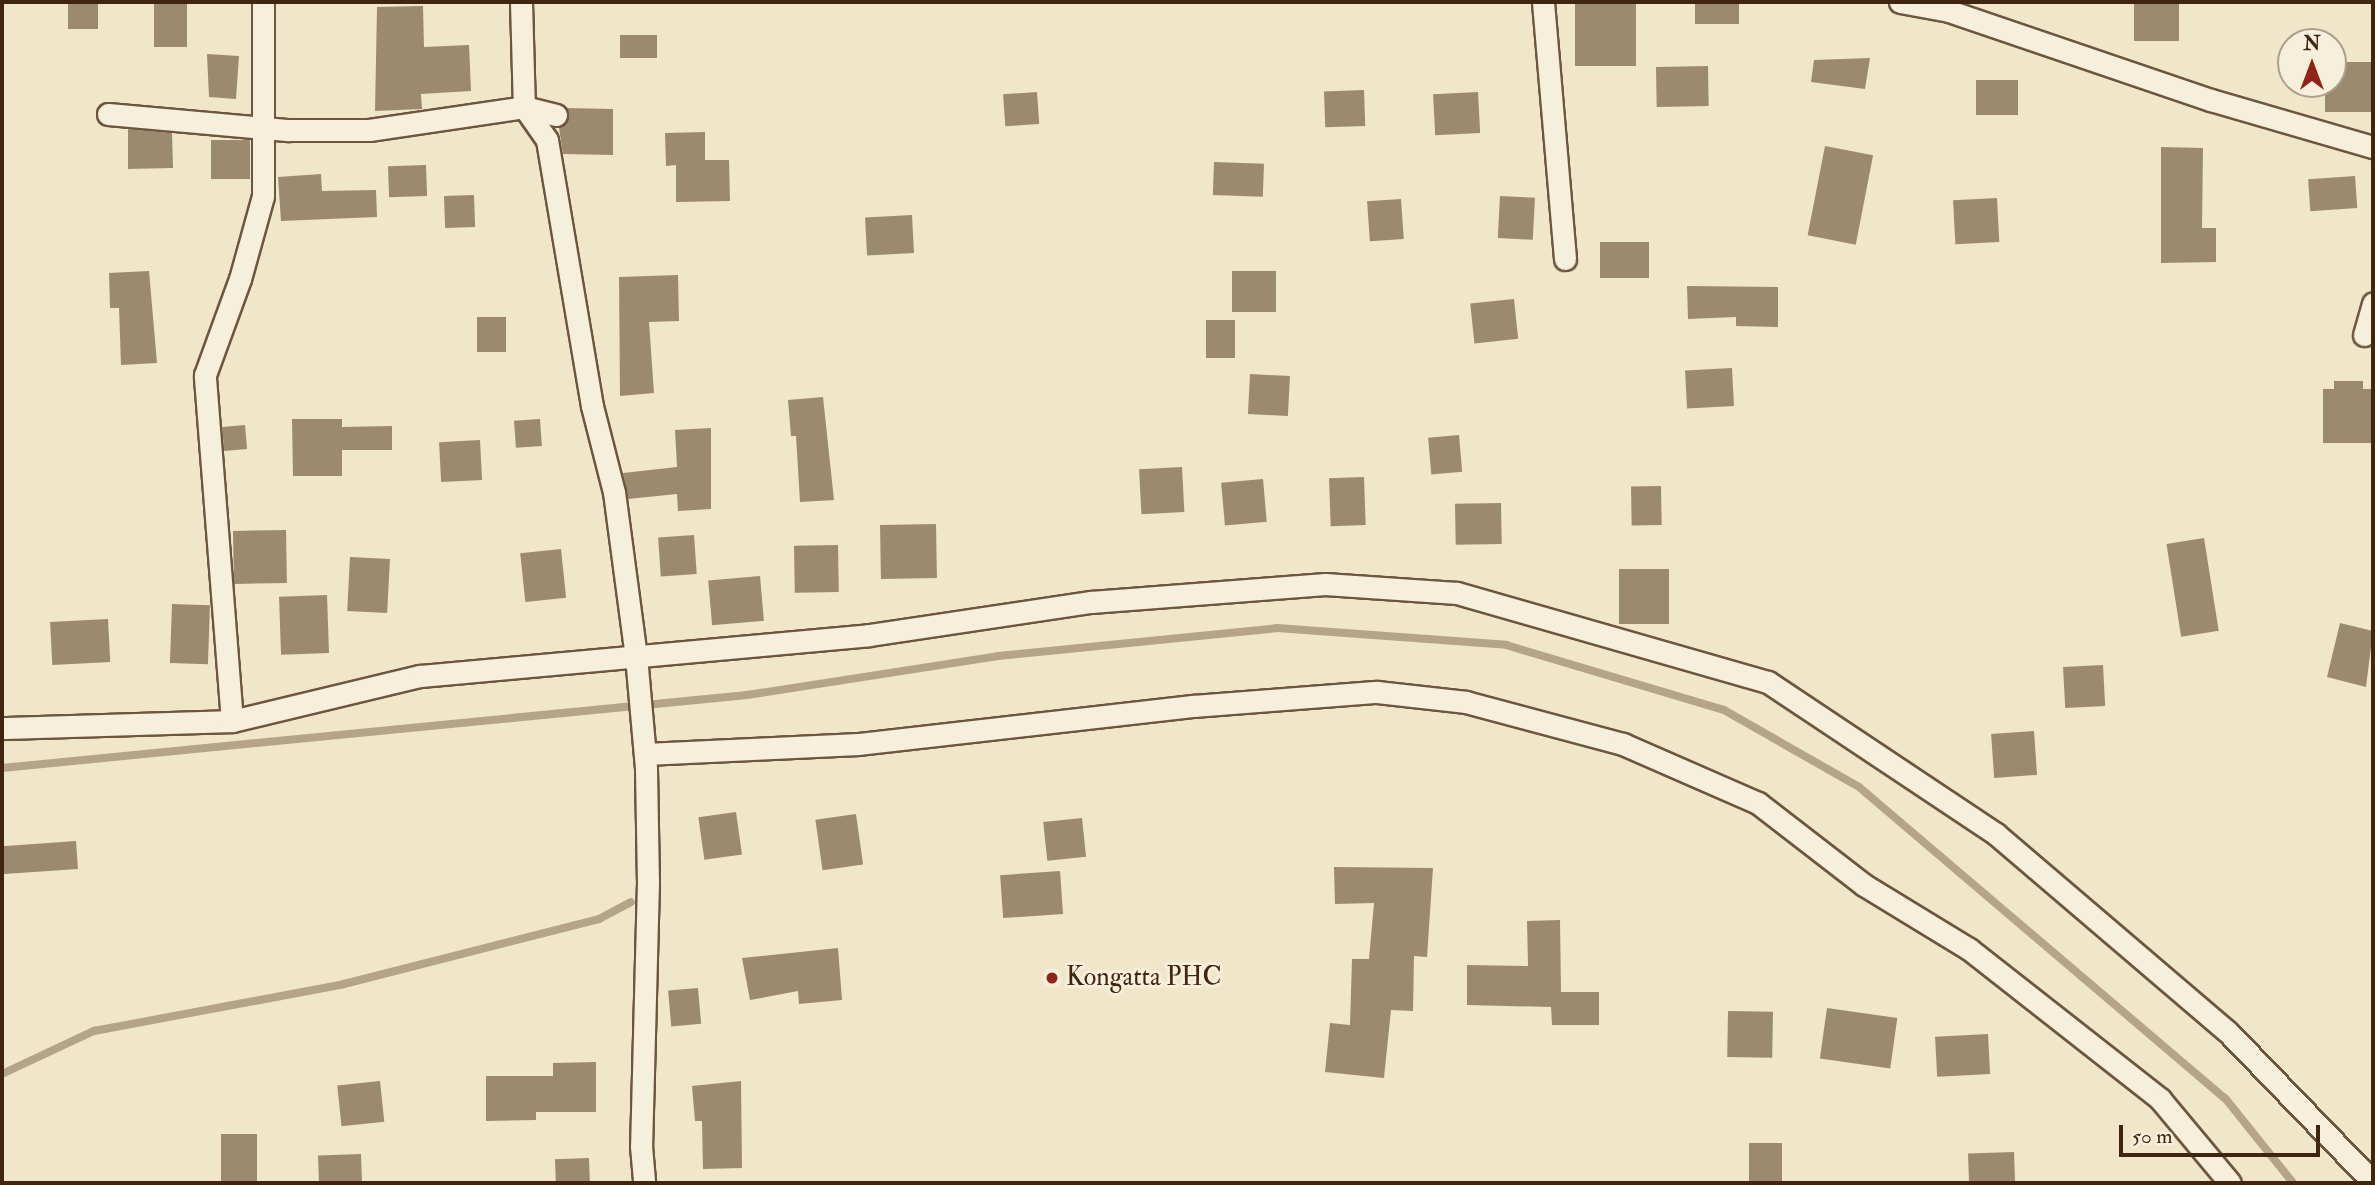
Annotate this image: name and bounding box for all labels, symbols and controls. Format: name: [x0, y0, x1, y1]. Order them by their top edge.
north arrow: [2277, 28, 2347, 98]
text: N: [2303, 32, 2321, 56]
place label: Kongatta PHC: [1066, 962, 1222, 994]
marker: Kongatta PHC: [1044, 970, 1060, 986]
scale bar: [2123, 1112, 2324, 1156]
text: 50 m: [2132, 1123, 2173, 1150]

